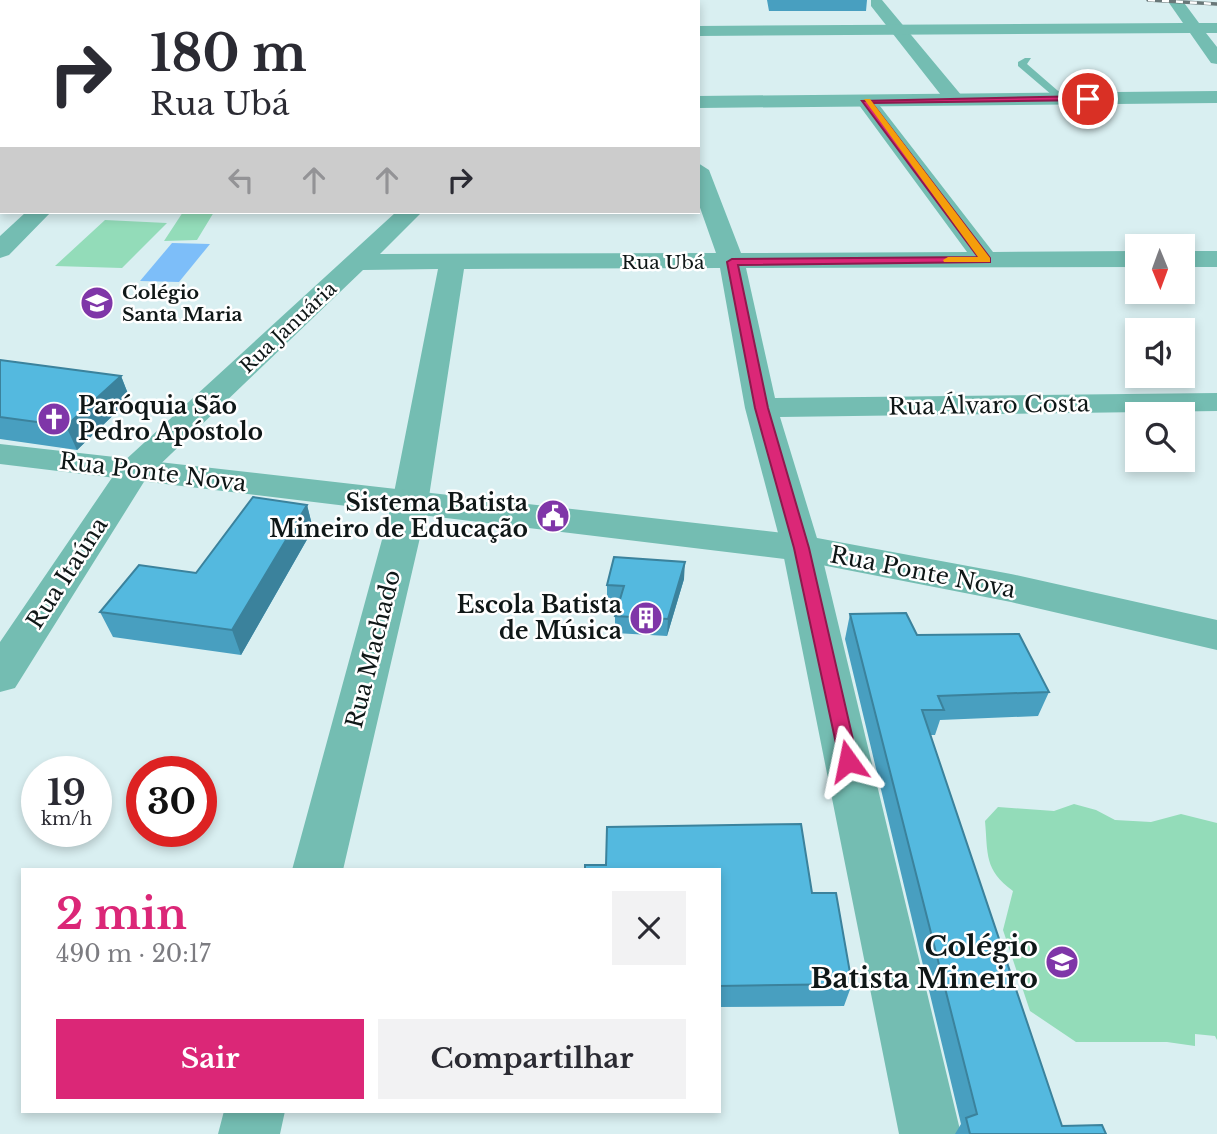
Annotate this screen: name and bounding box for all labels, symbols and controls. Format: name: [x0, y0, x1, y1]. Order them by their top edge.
text: 180 m: [150, 23, 307, 84]
icon: right: [35, 28, 126, 119]
pin: [1058, 69, 1118, 129]
icon: arrive: [1069, 80, 1107, 118]
text: Rua Ubá: [150, 84, 290, 124]
icon: left: [222, 161, 260, 199]
icon: ahead: [295, 161, 333, 199]
icon: ahead: [368, 161, 406, 199]
icon: right: [441, 161, 479, 199]
north arrow: [1125, 234, 1195, 304]
map controls: [1125, 234, 1195, 472]
street label: Rua Ubá: [622, 251, 705, 274]
street label: Rua Januária: [235, 277, 342, 378]
place label: Colégio Santa Maria: [122, 281, 243, 326]
school or university icon: Colégio Santa Maria: [78, 284, 116, 322]
button: sound: [1125, 318, 1195, 388]
street label: Rua Álvaro Costa: [888, 388, 1090, 421]
place label: Paróquia São Pedro Apóstolo: [78, 392, 263, 446]
church icon: Paróquia São Pedro Apóstolo: [35, 400, 73, 438]
button: search: [1125, 402, 1195, 472]
street label: Rua Ponte Nova: [58, 447, 248, 497]
place label: Sistema Batista Mineiro de Educação: [269, 489, 528, 543]
public building icon: Sistema Batista Mineiro de Educação: [534, 497, 572, 535]
street label: Rua Itaúna: [21, 512, 114, 634]
street label: Rua Ponte Nova: [828, 540, 1018, 604]
street label: Rua Machado: [340, 567, 406, 731]
place label: Escola Batista de Música: [457, 591, 622, 645]
building icon: Escola Batista de Música: [627, 599, 665, 637]
position arrow: [811, 724, 885, 798]
speed limit sign: 30: [126, 756, 217, 847]
text: 19: [47, 771, 86, 814]
text: km/h: [41, 808, 92, 830]
text: 2 min: [56, 888, 187, 940]
button: close: [612, 891, 686, 965]
place label: Colégio Batista Mineiro: [810, 929, 1038, 996]
text: 490 m · 20:17: [56, 940, 211, 968]
school or university icon: Colégio Batista Mineiro: [1043, 943, 1081, 981]
button: Sair: [56, 1019, 364, 1099]
button: Compartilhar: [378, 1019, 686, 1099]

